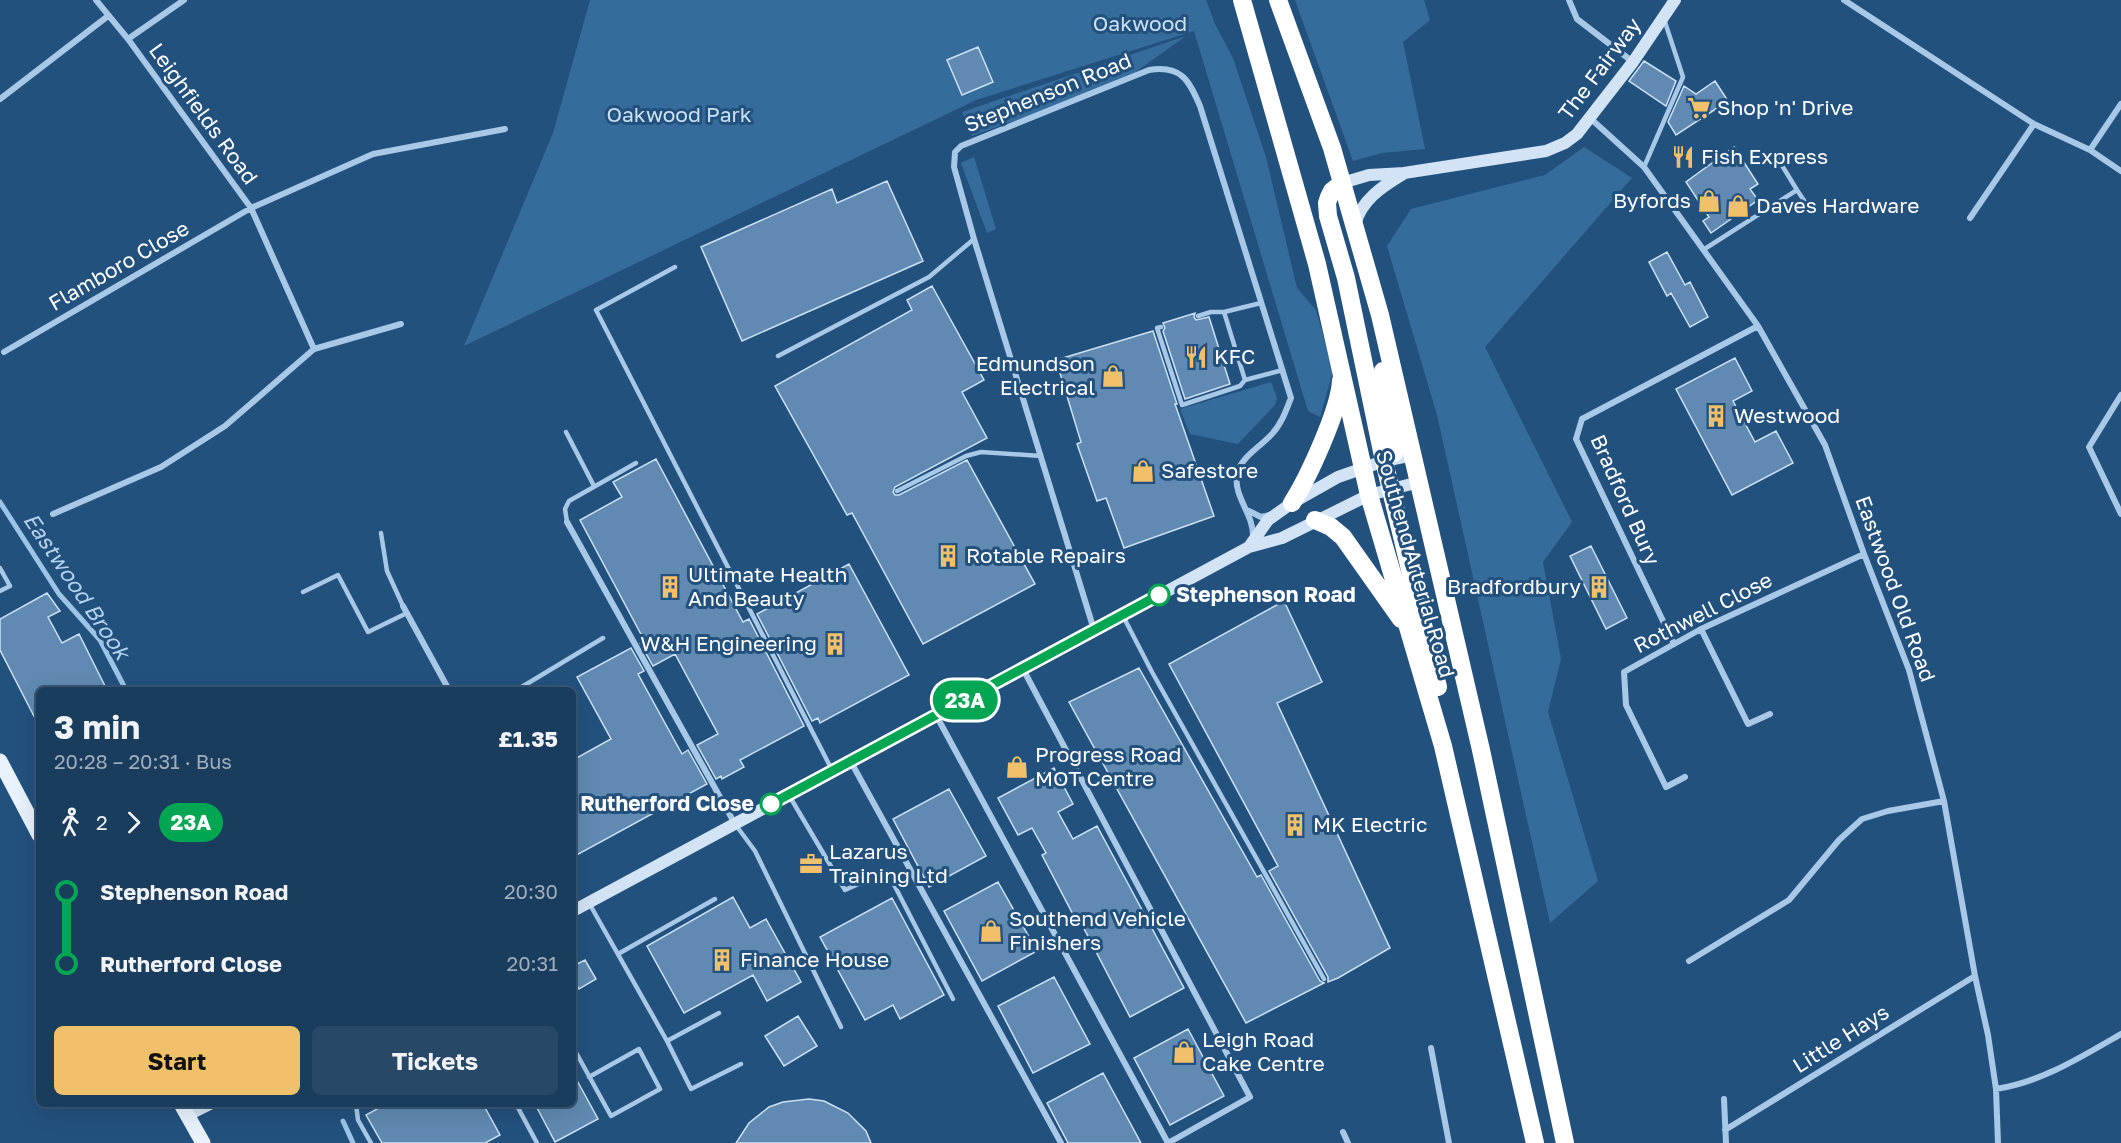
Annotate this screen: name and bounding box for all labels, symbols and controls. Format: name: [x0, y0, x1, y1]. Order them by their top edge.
park label: Oakwood: [1093, 10, 1187, 36]
street label: The Fairway: [1552, 12, 1646, 125]
street label: Leighfields Road: [144, 38, 264, 189]
street label: Stephenson Road: [960, 47, 1135, 137]
place label: Shop 'n' Drive: [1717, 94, 1853, 120]
supermarket icon: Shop 'n' Drive: [1686, 95, 1712, 121]
park label: Oakwood Park: [606, 101, 752, 127]
place label: Fish Express: [1701, 143, 1828, 169]
restaurant icon: Fish Express: [1670, 144, 1696, 170]
place label: Byfords: [1613, 187, 1691, 213]
shop icon: Byfords: [1696, 188, 1722, 214]
place label: Daves Hardware: [1756, 192, 1919, 218]
shop icon: Daves Hardware: [1725, 193, 1751, 219]
street label: Flamboro Close: [44, 214, 193, 316]
place label: KFC: [1214, 343, 1255, 369]
restaurant icon: KFC: [1183, 344, 1209, 370]
place label: Edmundson Electrical: [976, 350, 1095, 400]
shop icon: Edmundson Electrical: [1100, 363, 1126, 389]
place label: Westwood: [1734, 402, 1840, 428]
building icon: Westwood: [1703, 403, 1729, 429]
street label: Bradford Bury: [1585, 430, 1666, 569]
street label: Southend Arterial Road: [1371, 447, 1461, 681]
place label: Safestore: [1161, 457, 1258, 483]
shop icon: Safestore: [1130, 458, 1156, 484]
street label: Eastwood Old Road: [1850, 492, 1942, 685]
water label: Eastwood Brook: [18, 507, 138, 666]
place label: Rotable Repairs: [966, 542, 1126, 568]
building icon: Rotable Repairs: [935, 543, 961, 569]
place label: Ultimate Health And Beauty: [688, 561, 847, 611]
street label: Rothwell Close: [1629, 566, 1776, 658]
place label: Bradfordbury: [1447, 573, 1581, 599]
building icon: Ultimate Health And Beauty: [657, 574, 683, 600]
building icon: Bradfordbury: [1586, 574, 1612, 600]
place label: Stephenson Road: [1176, 581, 1356, 607]
marker: Stephenson Road: [1148, 584, 1170, 606]
place label: W&H Engineering: [640, 630, 817, 656]
building icon: W&H Engineering: [822, 631, 848, 657]
line badge: 23A: [930, 680, 1000, 720]
text: 23A: [945, 687, 985, 713]
text: 3 min: [54, 707, 140, 746]
text: £1.35: [498, 725, 558, 752]
place label: Progress Road MOT Centre: [1035, 741, 1181, 791]
text: 20:28 – 20:31 · Bus: [54, 749, 232, 773]
shop icon: Progress Road MOT Centre: [1004, 754, 1030, 780]
place label: Rutherford Close: [580, 790, 754, 816]
marker: Rutherford Close: [760, 793, 782, 815]
icon: walk: [54, 806, 87, 839]
icon: forward: [117, 806, 150, 839]
text: 23A: [171, 809, 211, 835]
text: 2: [96, 810, 108, 834]
place label: MK Electric: [1313, 811, 1427, 837]
building icon: MK Electric: [1282, 812, 1308, 838]
place label: Lazarus Training Ltd: [829, 838, 948, 888]
office icon: Lazarus Training Ltd: [798, 851, 824, 877]
text: Stephenson Road: [100, 878, 288, 905]
text: 20:30: [504, 879, 558, 903]
place label: Southend Vehicle Finishers: [1009, 905, 1186, 955]
shop icon: Southend Vehicle Finishers: [978, 918, 1004, 944]
place label: Finance House: [740, 946, 889, 972]
building icon: Finance House: [709, 947, 735, 973]
text: Rutherford Close: [100, 950, 282, 977]
text: 20:31: [507, 951, 558, 975]
street label: Little Hays: [1788, 998, 1893, 1078]
button: Start: [54, 1026, 300, 1095]
button: Tickets: [312, 1026, 558, 1095]
place label: Leigh Road Cake Centre: [1202, 1026, 1325, 1076]
shop icon: Leigh Road Cake Centre: [1171, 1039, 1197, 1065]

